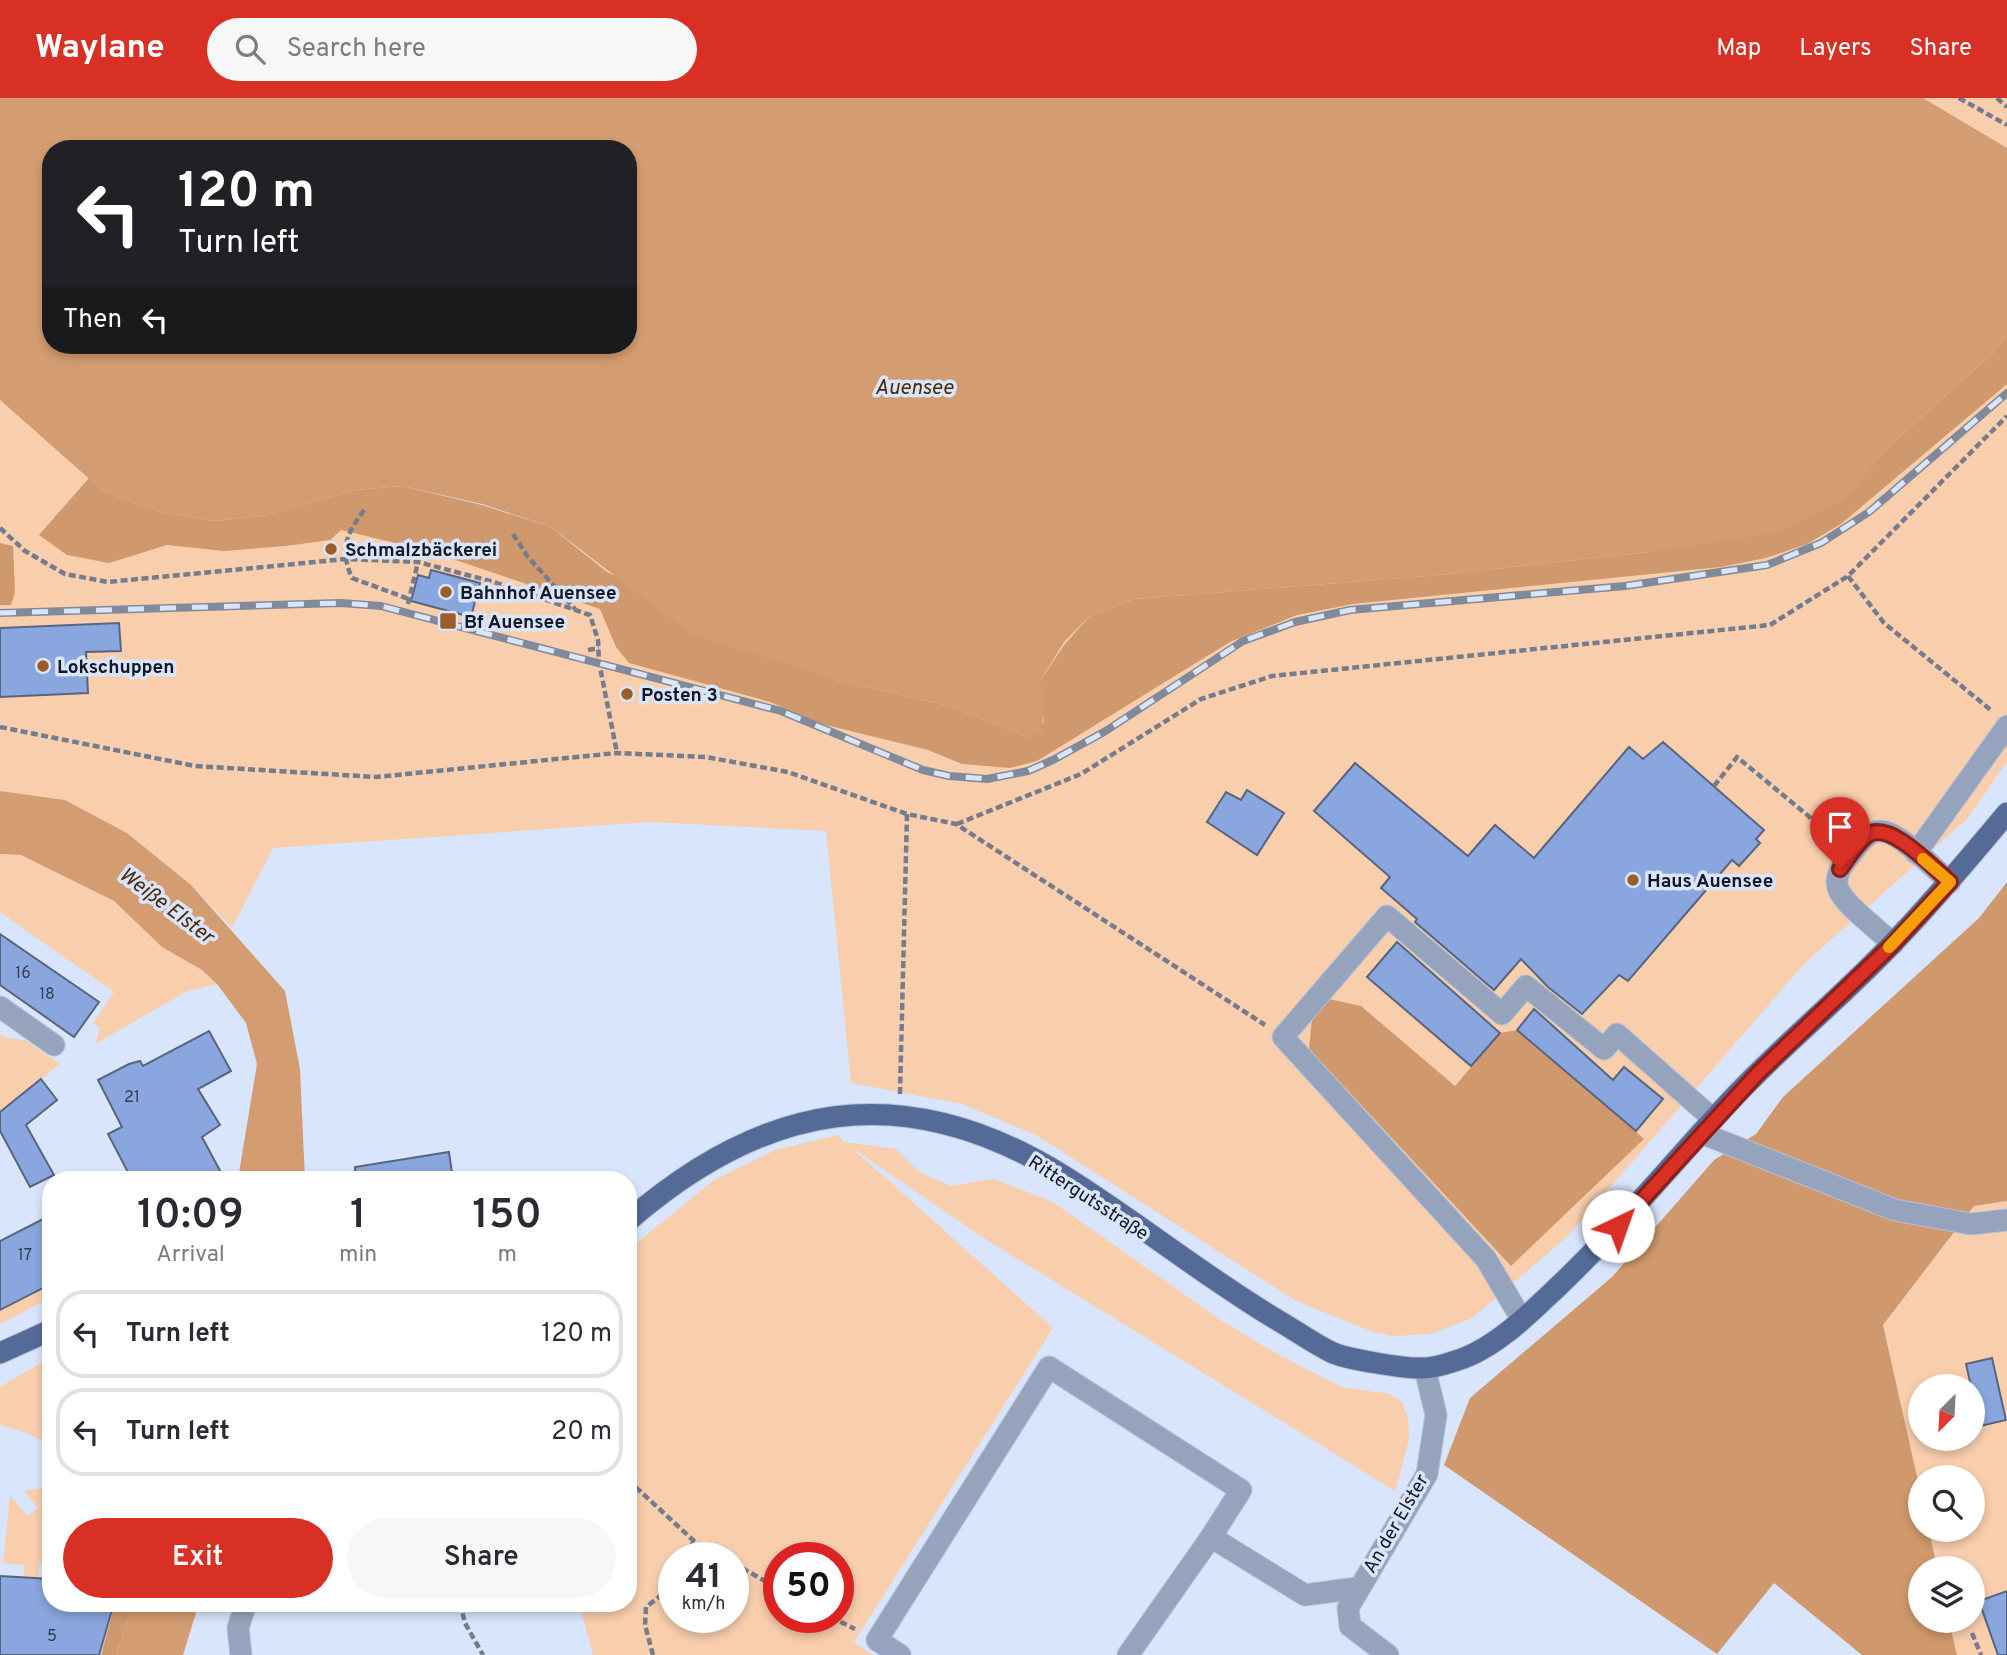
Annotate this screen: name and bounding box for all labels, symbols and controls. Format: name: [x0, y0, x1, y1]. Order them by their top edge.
search box: [207, 18, 697, 81]
text: Waylane: [35, 28, 165, 70]
icon: search: [231, 30, 269, 68]
text: Search here: [287, 33, 426, 66]
text: Map: [1716, 34, 1761, 64]
text: Layers: [1799, 34, 1871, 64]
text: Share: [1909, 34, 1972, 64]
text: 120 m: [178, 163, 315, 225]
icon: left: [63, 168, 154, 259]
text: Turn left: [178, 224, 299, 264]
icon: left: [136, 301, 174, 339]
text: Then: [63, 304, 122, 337]
water label: Auensee: [875, 375, 954, 402]
place label: Schmalzbäckerei: [345, 539, 497, 563]
marker: Schmalzbäckerei: [323, 541, 339, 557]
place label: Bahnhof Auensee: [460, 582, 617, 606]
marker: Bahnhof Auensee: [438, 584, 454, 600]
marker: Bf Auensee: [438, 611, 458, 631]
place label: Bf Auensee: [464, 611, 565, 635]
place label: Lokschuppen: [57, 656, 174, 680]
marker: Lokschuppen: [35, 658, 51, 674]
place label: Posten 3: [641, 684, 718, 708]
marker: Posten 3: [619, 686, 635, 702]
pin: [1810, 797, 1870, 869]
icon: arrive: [1821, 808, 1859, 846]
water label: Weiße Elster: [113, 862, 221, 952]
place label: Haus Auensee: [1647, 870, 1773, 894]
marker: Haus Auensee: [1625, 872, 1641, 888]
house number: 16: [15, 964, 31, 984]
house number: 18: [39, 985, 55, 1005]
house number: 21: [124, 1088, 140, 1108]
street label: Rittergutsstraße: [1023, 1151, 1153, 1247]
position arrow: [1581, 1189, 1655, 1263]
text: 10:09: [137, 1190, 244, 1243]
text: 1: [350, 1190, 366, 1243]
text: 150: [472, 1190, 542, 1243]
text: Arrival: [156, 1241, 225, 1270]
text: min: [339, 1241, 377, 1270]
text: m: [497, 1241, 517, 1270]
house number: 17: [18, 1246, 32, 1266]
icon: left: [67, 1315, 105, 1353]
text: Turn left: [126, 1318, 230, 1351]
text: 120 m: [542, 1318, 612, 1351]
north arrow: [1908, 1374, 1984, 1451]
map controls: [1908, 1374, 1985, 1633]
icon: left: [67, 1413, 105, 1451]
text: Turn left: [126, 1416, 230, 1449]
text: 20 m: [551, 1416, 612, 1449]
button: search: [1908, 1465, 1985, 1542]
street label: An der Elster: [1359, 1469, 1435, 1578]
button: Exit: [63, 1518, 333, 1598]
button: Share: [347, 1518, 616, 1598]
speed limit sign: 50: [763, 1542, 854, 1633]
text: 41: [685, 1556, 722, 1600]
button: layers: [1908, 1556, 1985, 1633]
text: km/h: [682, 1593, 725, 1616]
house number: 5: [47, 1627, 57, 1647]

